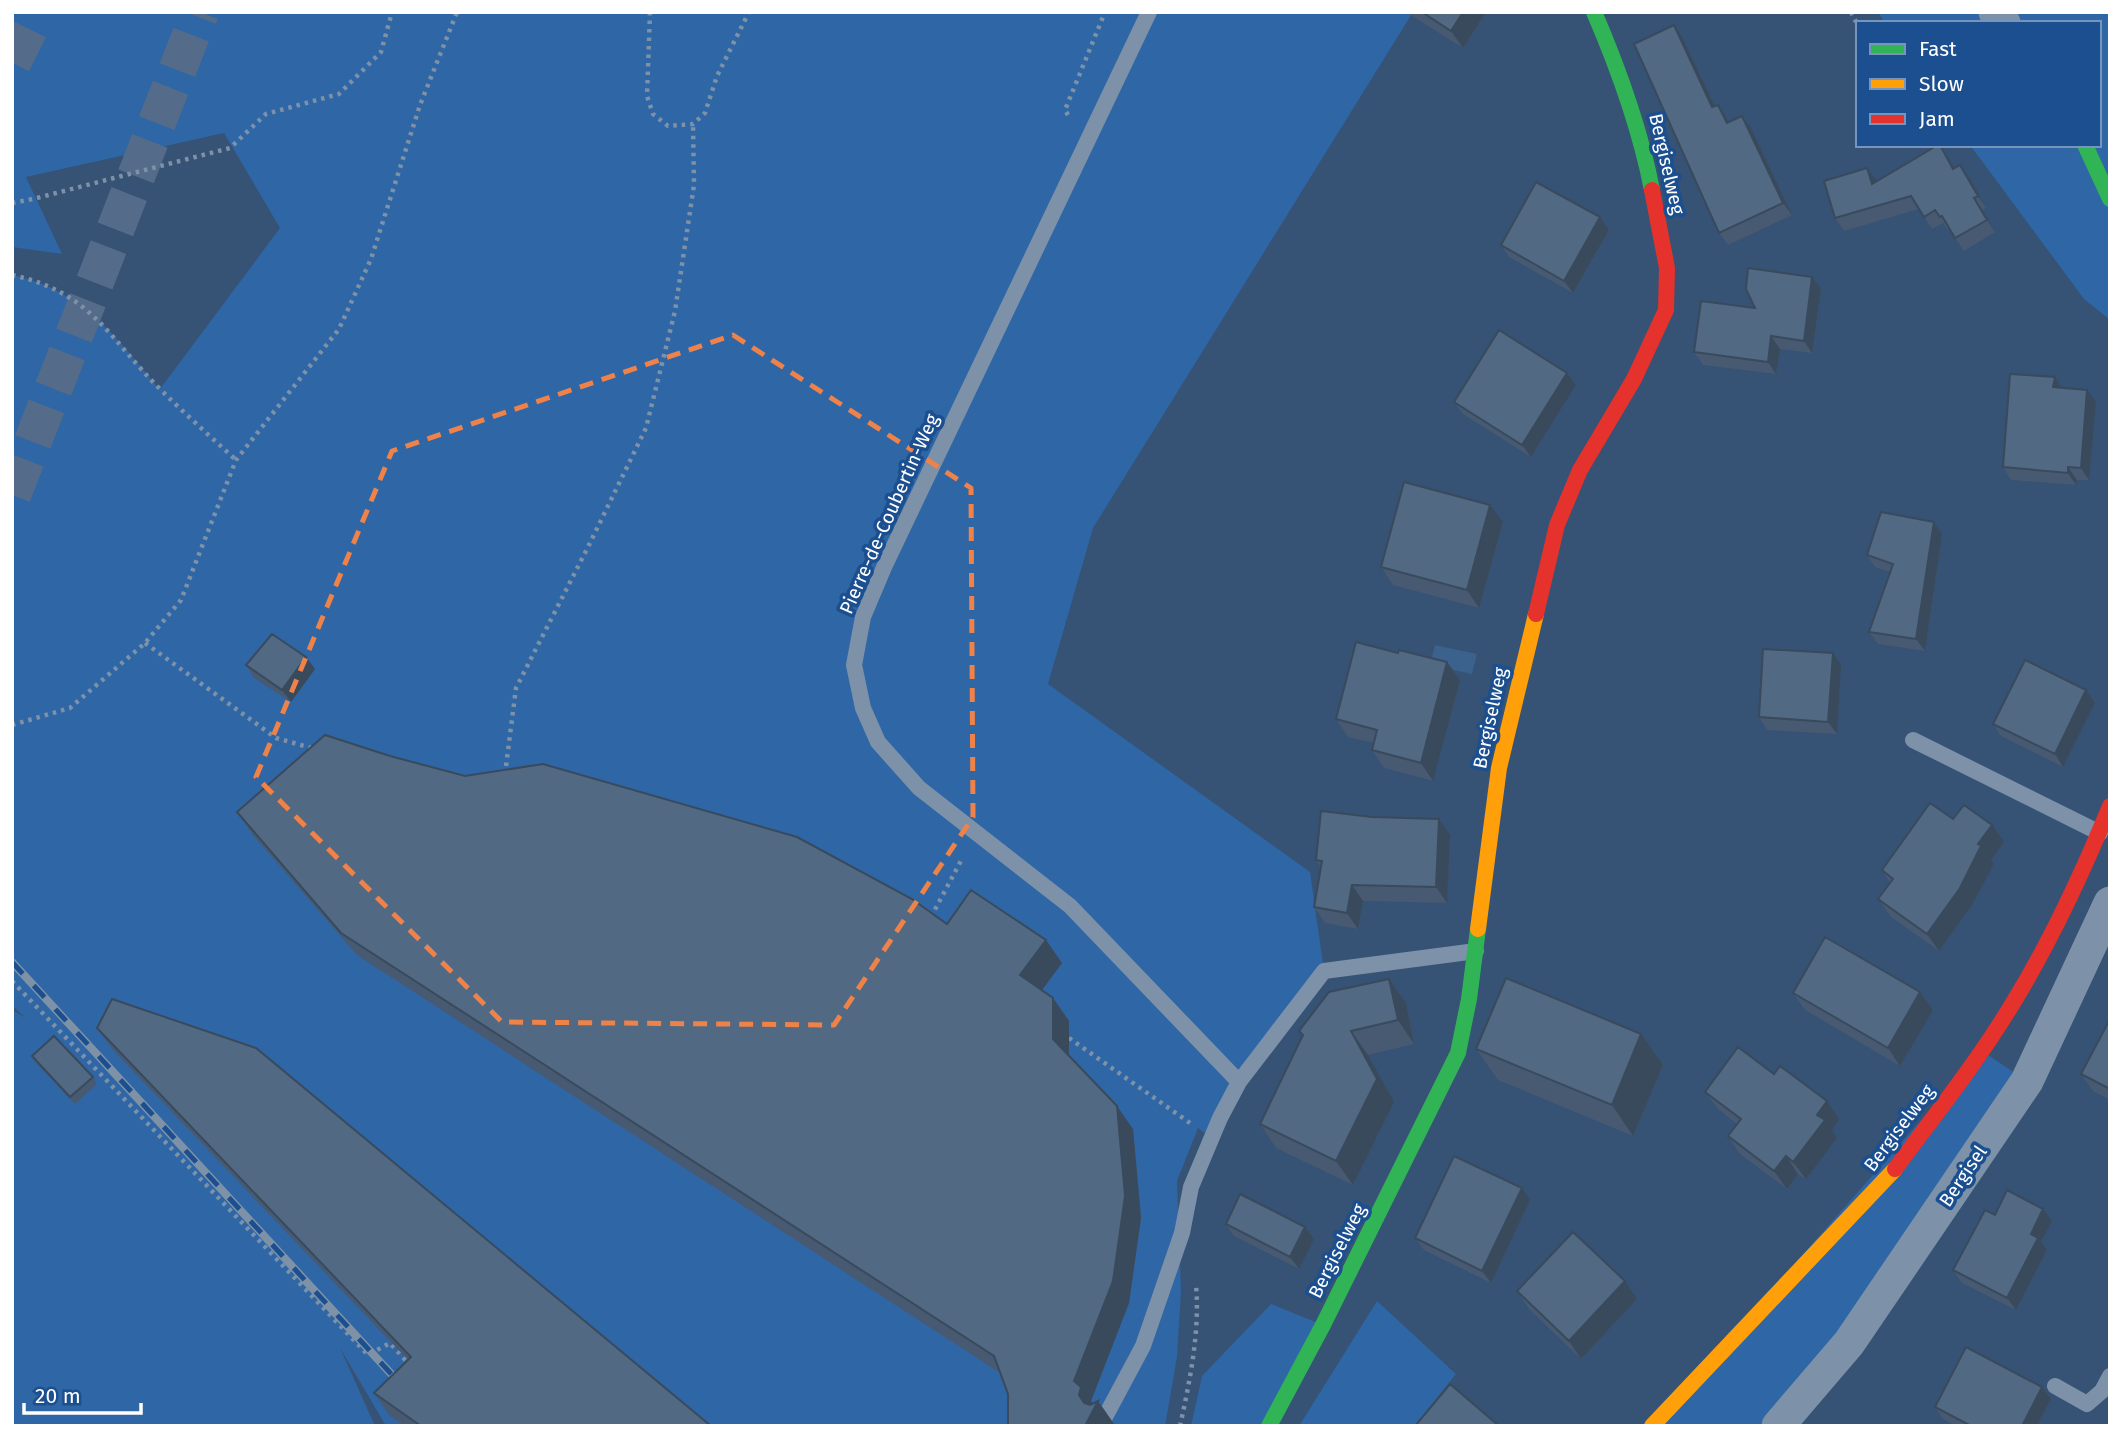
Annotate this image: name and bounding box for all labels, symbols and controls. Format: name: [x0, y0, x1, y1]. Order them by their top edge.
legend: [1856, 21, 2101, 147]
text: Fast: [1919, 36, 1957, 62]
text: Slow: [1919, 71, 1964, 97]
text: Jam: [1919, 106, 1955, 132]
street label: Bergiselweg: [1644, 111, 1690, 217]
street label: Pierre-de-Coubertin-Weg: [834, 410, 944, 618]
street label: Bergiselweg: [1468, 665, 1512, 771]
street label: Bergiselweg: [1859, 1080, 1939, 1176]
street label: Bergisel: [1934, 1141, 1992, 1211]
street label: Bergiselweg: [1303, 1200, 1371, 1302]
scale bar: [24, 1372, 142, 1416]
text: 20 m: [35, 1383, 81, 1409]

